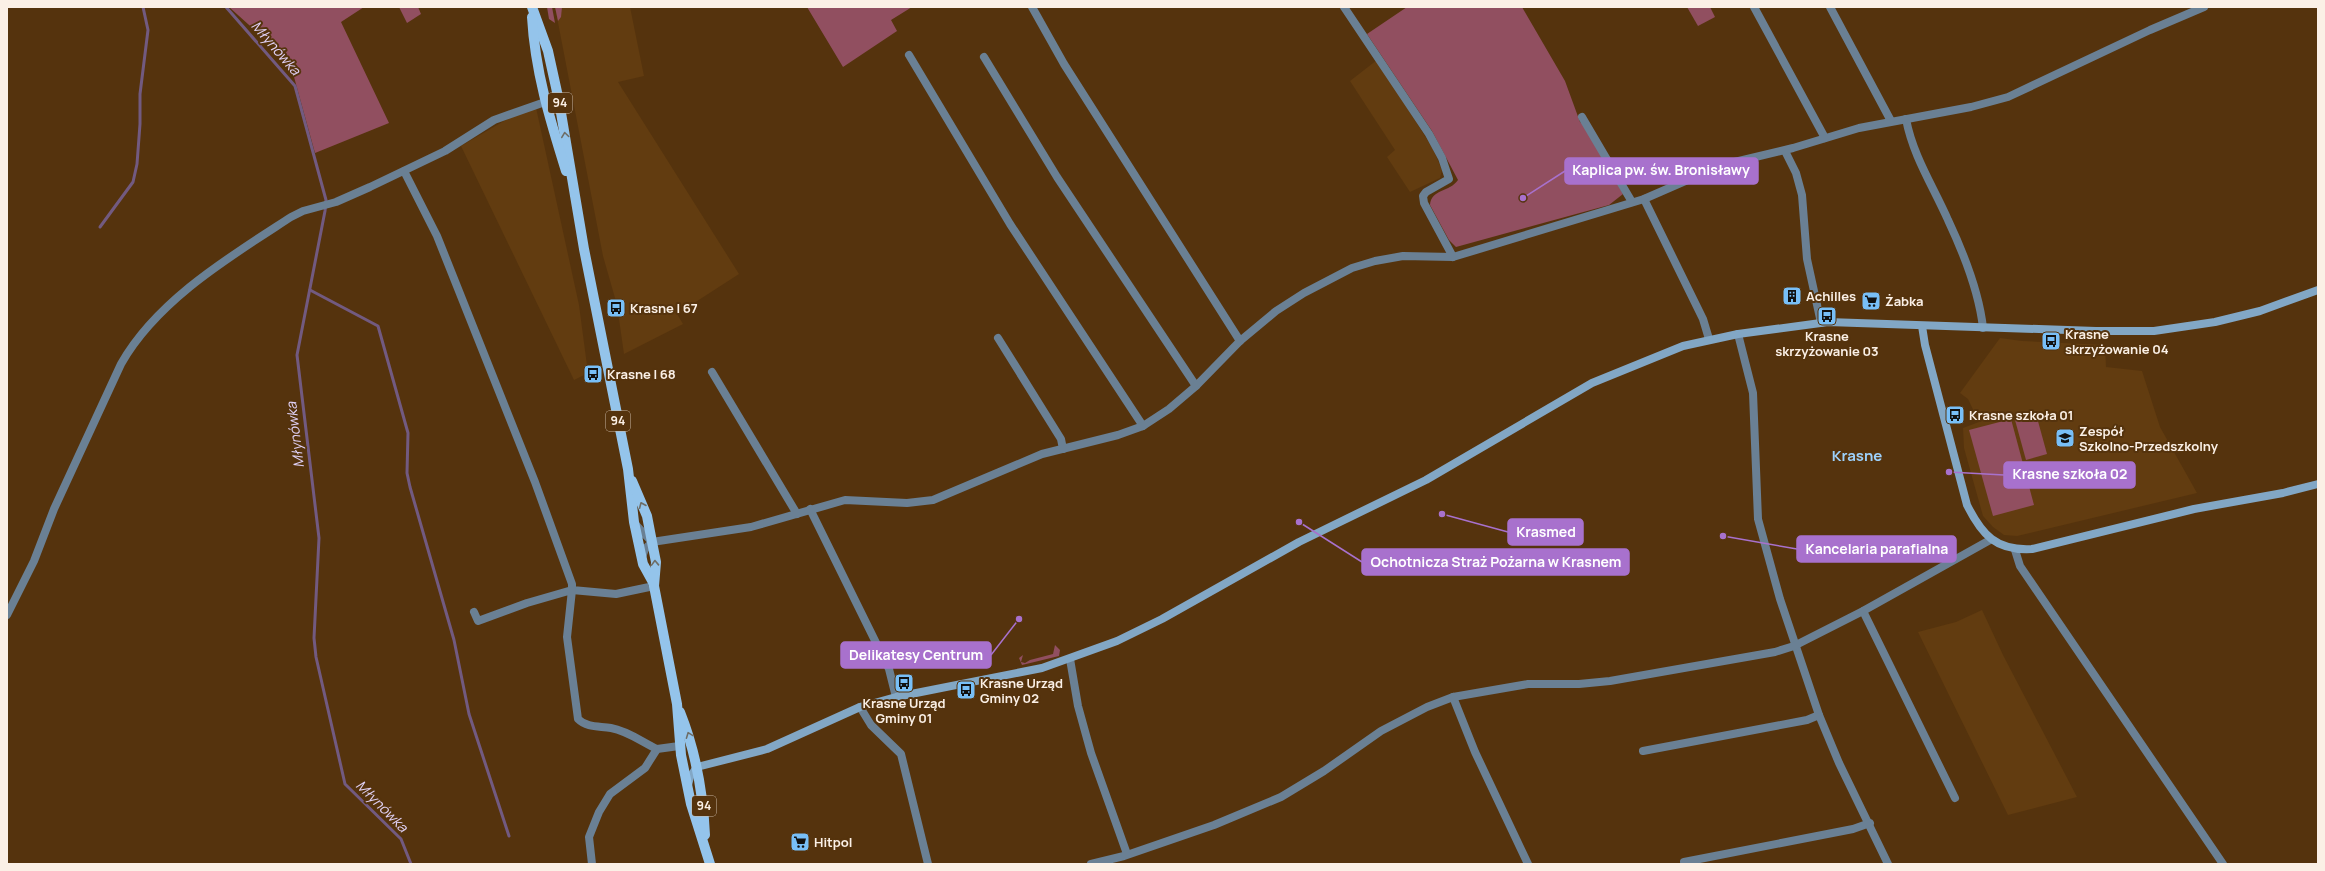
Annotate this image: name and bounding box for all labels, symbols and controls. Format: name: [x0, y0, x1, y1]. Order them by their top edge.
water label: Młynówka: [248, 16, 306, 80]
road number: 94: [548, 93, 572, 113]
one-way arrow: [561, 132, 570, 138]
callout: Kaplica pw. św. Bronisławy: [1565, 158, 1758, 184]
text: Kaplica pw. św. Bronisławy: [1572, 160, 1750, 179]
building icon: Achilles: [1781, 285, 1803, 307]
place label: Achilles: [1806, 287, 1856, 305]
supermarket icon: Żabka: [1860, 290, 1882, 312]
place label: Żabka: [1885, 292, 1924, 310]
bus stop icon: Krasne I 67: [605, 297, 627, 319]
place label: Krasne I 67: [630, 299, 698, 317]
bus stop icon: Krasne skrzyżowanie 03: [1816, 305, 1838, 327]
place label: Krasne skrzyżowanie 04: [2065, 325, 2169, 358]
place label: Krasne skrzyżowanie 03: [1775, 327, 1879, 360]
bus stop icon: Krasne skrzyżowanie 04: [2040, 330, 2062, 352]
bus stop icon: Krasne I 68: [582, 363, 604, 385]
place label: Krasne I 68: [607, 365, 676, 383]
water label: Młynówka: [281, 400, 308, 469]
bus stop icon: Krasne szkoła 01: [1944, 404, 1966, 426]
place label: Krasne szkoła 01: [1969, 406, 2074, 424]
road number: 94: [606, 411, 630, 431]
place label: Zespół Szkolno-Przedszkolny: [2079, 422, 2219, 455]
school or university icon: Zespół Szkolno-Przedszkolny: [2054, 427, 2076, 449]
district label: Krasne: [1832, 445, 1882, 466]
callout: Krasne szkoła 02: [2004, 462, 2135, 488]
text: Krasne szkoła 02: [2013, 464, 2127, 483]
one-way arrow: [639, 501, 647, 508]
callout: Krasmed: [1508, 519, 1583, 545]
text: Krasmed: [1516, 522, 1576, 541]
callout: Kancelaria parafialna: [1797, 536, 1956, 562]
text: Kancelaria parafialna: [1806, 539, 1948, 558]
callout: Ochotnicza Straż Pożarna w Krasnem: [1362, 549, 1629, 575]
text: Ochotnicza Straż Pożarna w Krasnem: [1371, 552, 1621, 571]
one-way arrow: [651, 560, 659, 566]
callout: Delikatesy Centrum: [841, 642, 991, 668]
text: Delikatesy Centrum: [849, 645, 983, 664]
bus stop icon: Krasne Urząd Gminy 01: [893, 672, 915, 694]
place label: Krasne Urząd Gminy 02: [980, 674, 1063, 707]
bus stop icon: Krasne Urząd Gminy 02: [955, 679, 977, 701]
place label: Krasne Urząd Gminy 01: [862, 694, 946, 727]
one-way arrow: [686, 732, 694, 739]
water label: Młynówka: [352, 776, 413, 837]
road number: 94: [692, 796, 716, 816]
supermarket icon: Hitpol: [789, 831, 811, 853]
place label: Hitpol: [814, 833, 852, 851]

